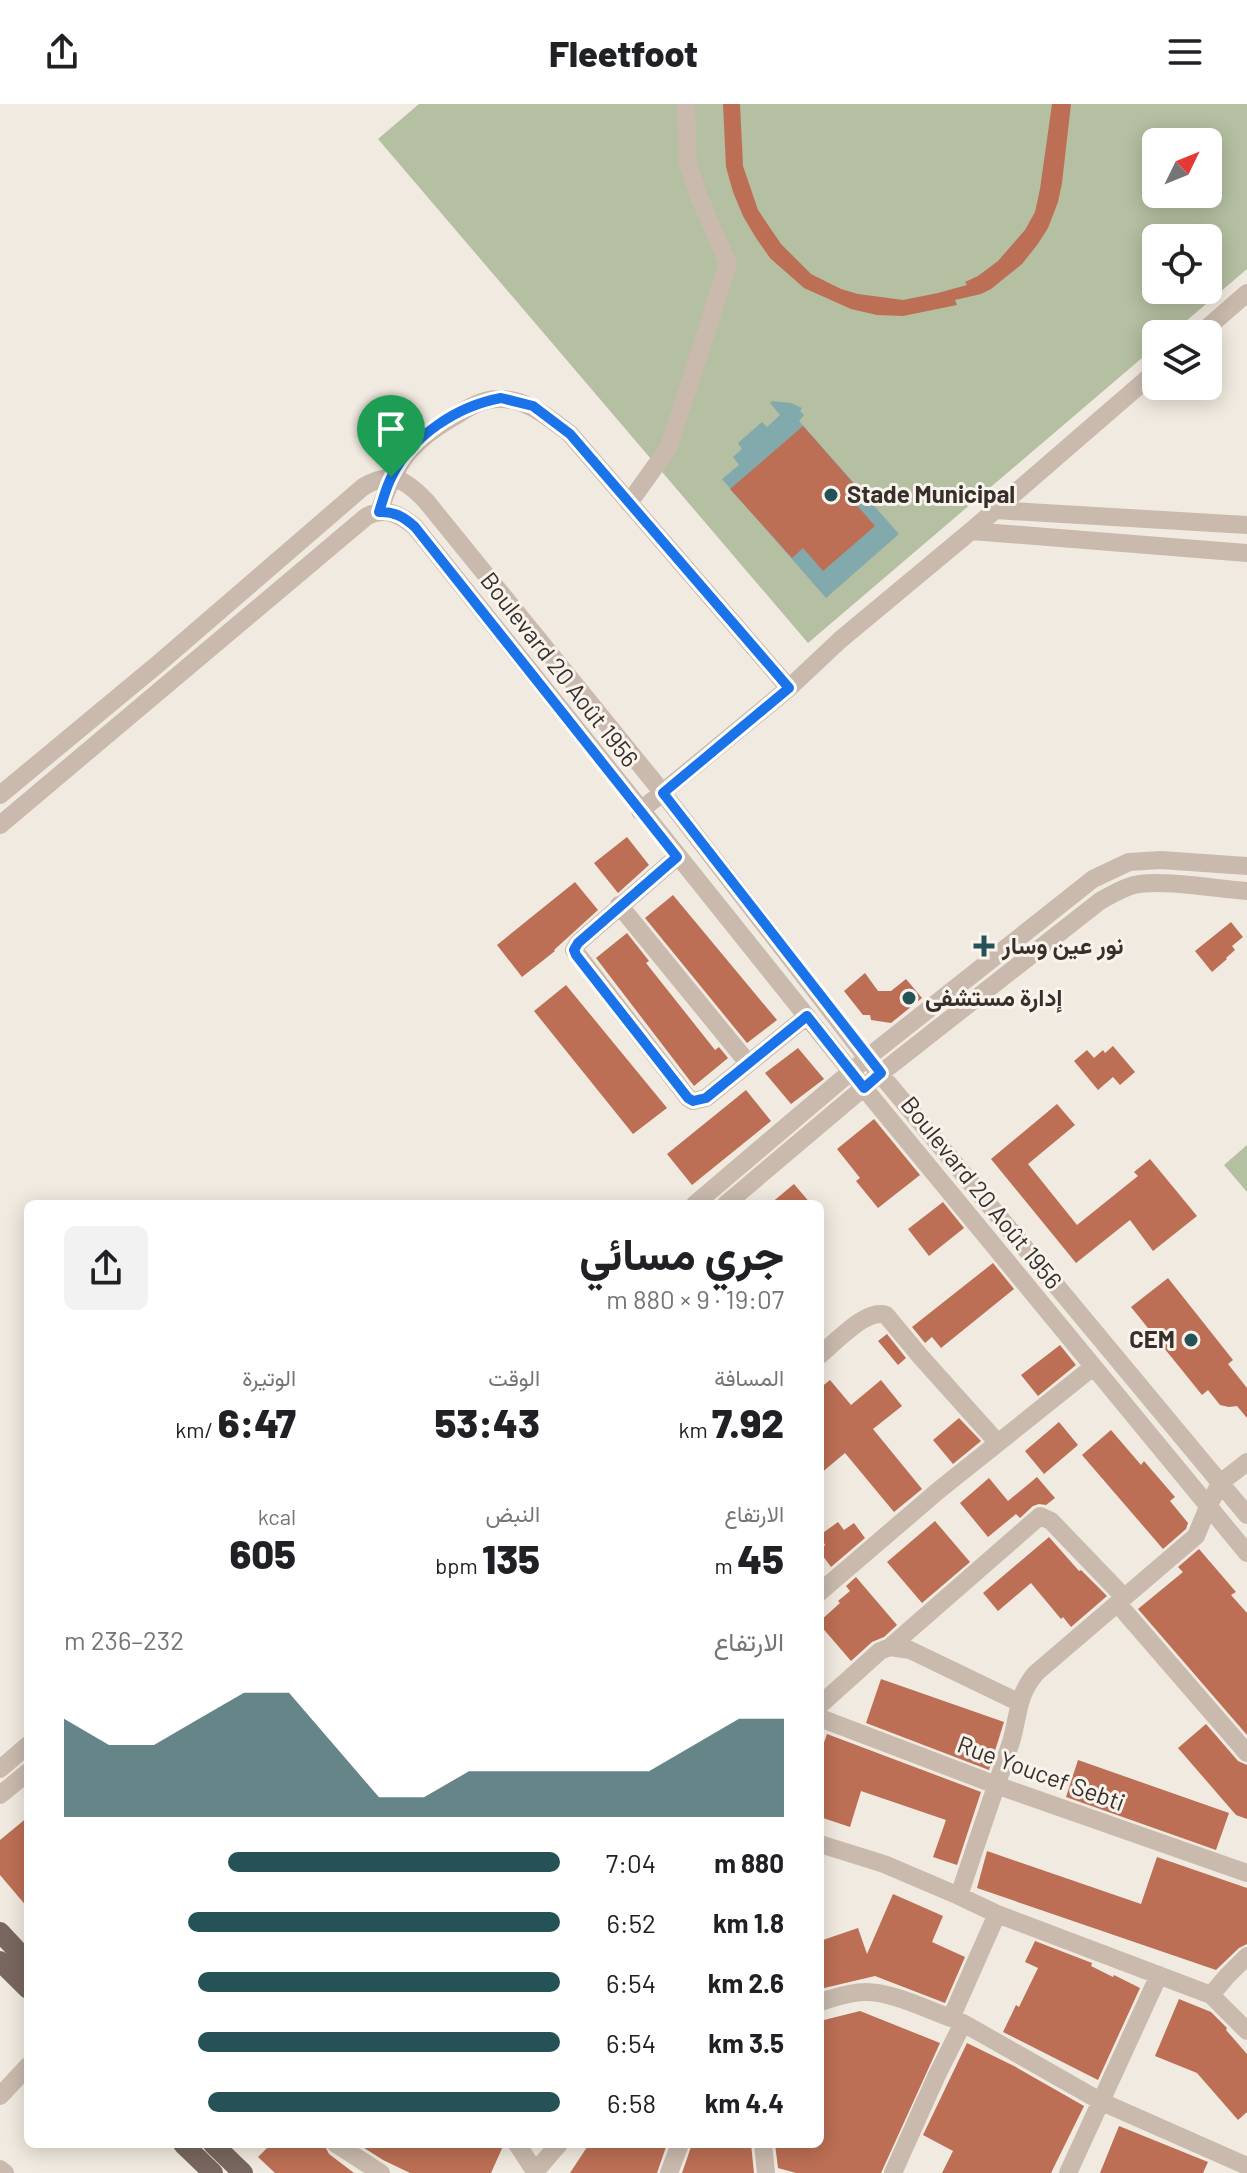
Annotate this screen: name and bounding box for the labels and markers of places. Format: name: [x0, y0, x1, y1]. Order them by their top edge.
pin: [357, 395, 425, 477]
place label: Stade Municipal: [847, 479, 1015, 508]
marker: Stade Municipal: [822, 486, 840, 504]
place label: نور عين وسار: [1001, 930, 1124, 961]
marker: نور عين وسار: [973, 935, 995, 957]
place label: إدارة مستشفى: [925, 982, 1063, 1013]
marker: إدارة مستشفى: [900, 989, 918, 1007]
place label: CEM: [1129, 1324, 1175, 1353]
marker: CEM: [1182, 1331, 1200, 1349]

